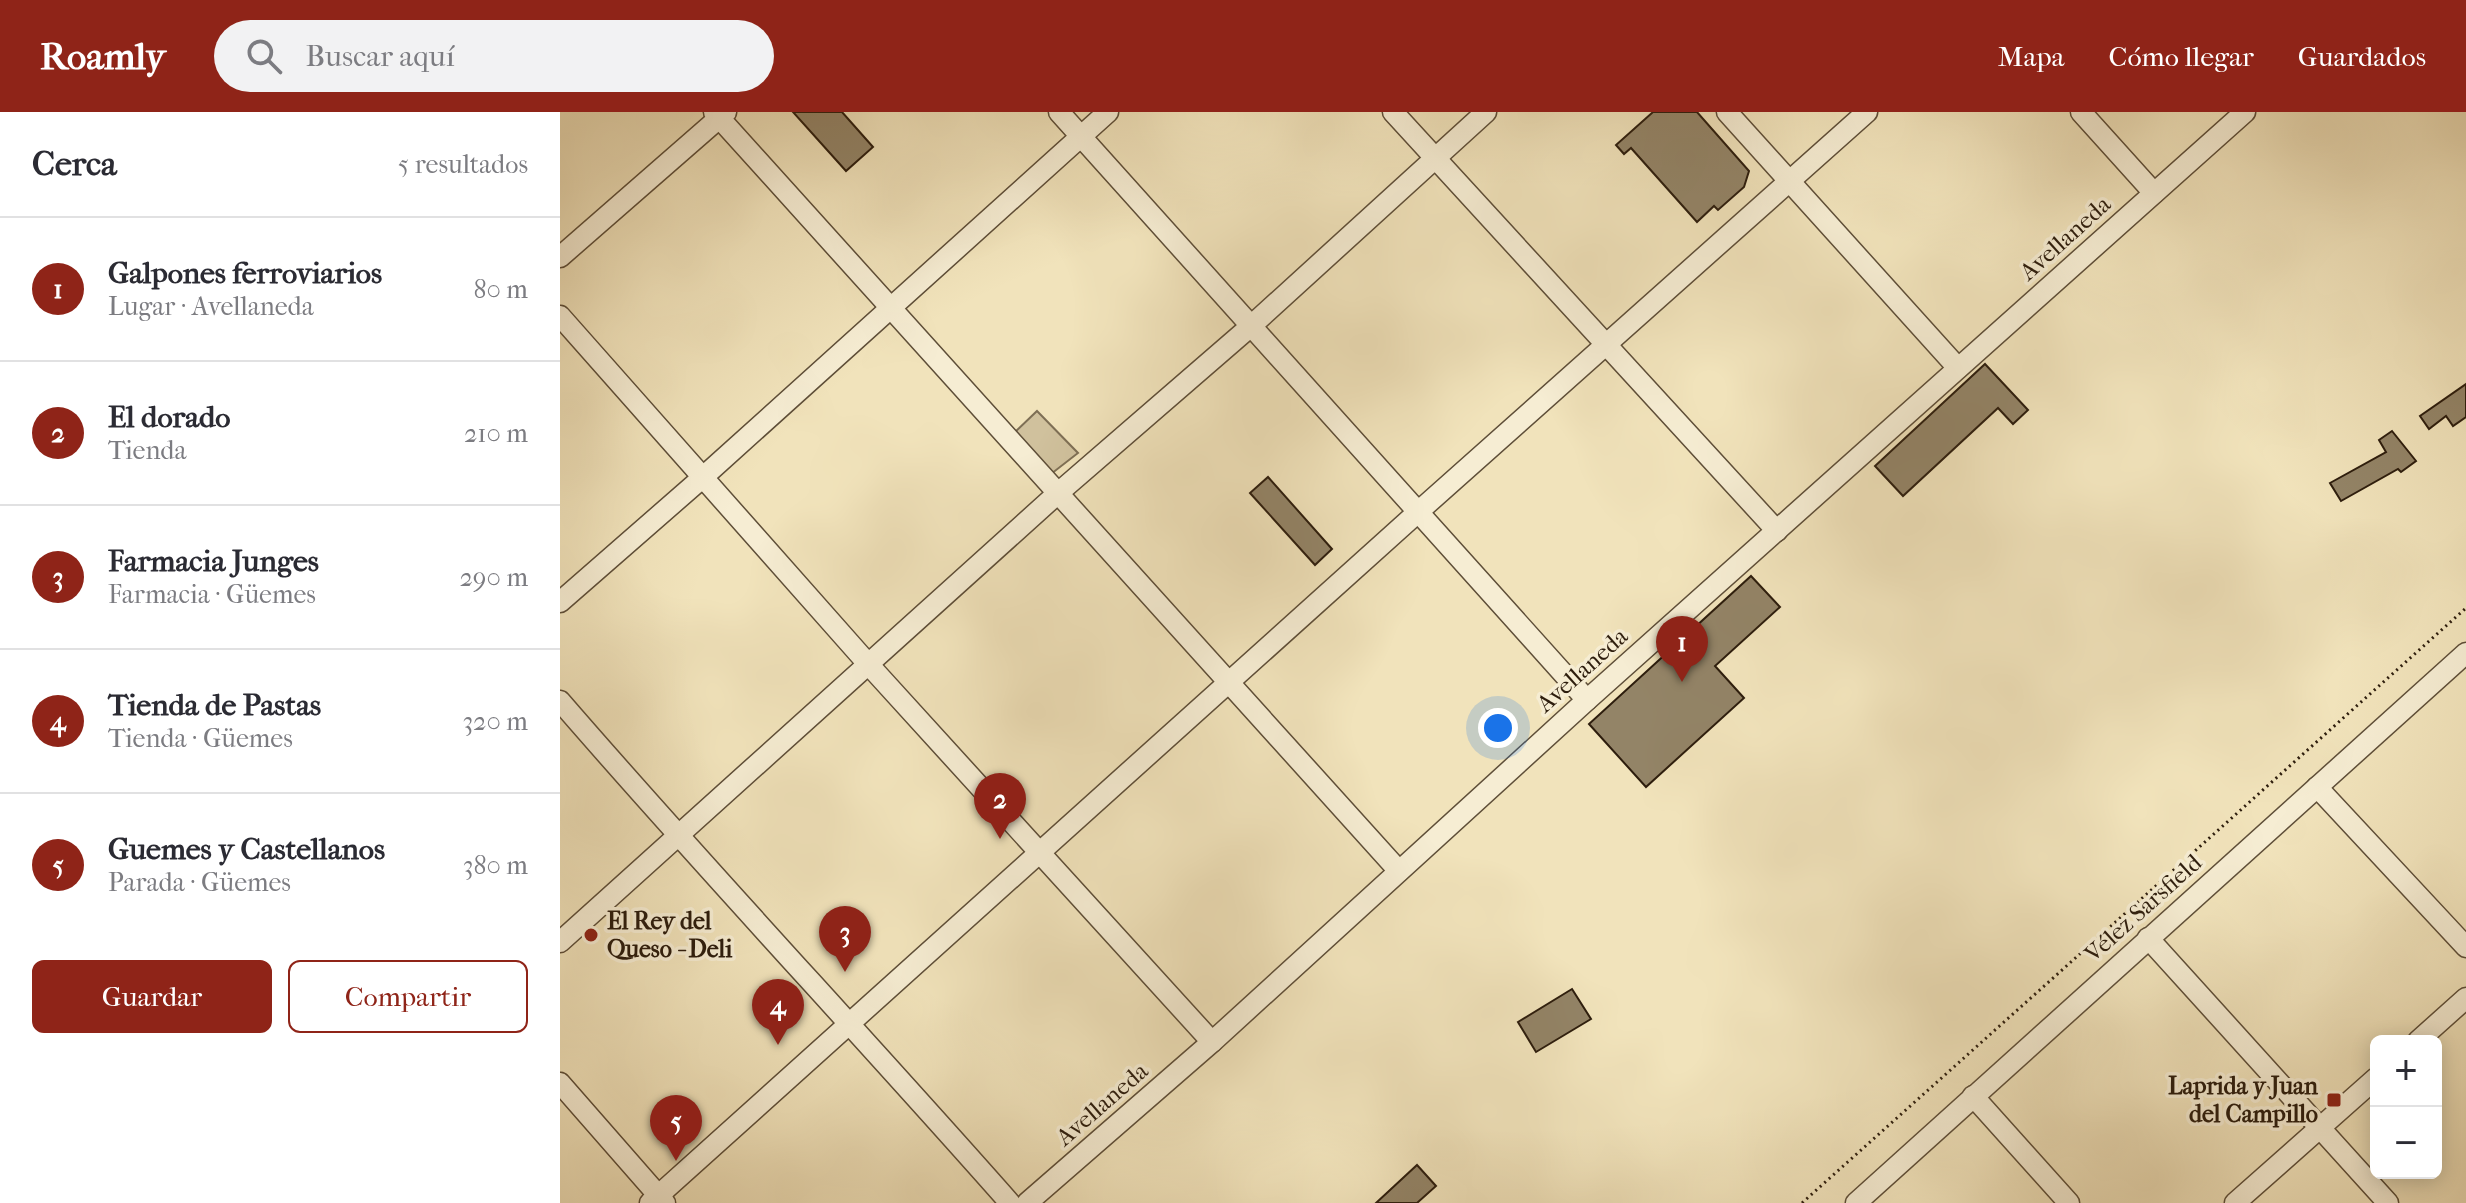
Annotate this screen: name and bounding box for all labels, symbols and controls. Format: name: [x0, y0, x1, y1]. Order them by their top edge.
search box: [214, 20, 774, 92]
text: Roamly: [40, 34, 166, 79]
icon: search: [242, 34, 286, 78]
text: Buscar aquí: [306, 39, 455, 74]
text: Mapa: [1998, 40, 2065, 73]
text: Cómo llegar: [2109, 40, 2254, 73]
text: Guardados: [2298, 40, 2426, 73]
text: Cerca: [32, 144, 117, 184]
text: 5 resultados: [398, 149, 528, 180]
street label: Avellaneda: [2013, 189, 2117, 287]
text: Galpones ferroviarios: [108, 256, 382, 291]
text: 1: [53, 274, 63, 305]
text: 80 m: [473, 274, 528, 305]
text: Lugar · Avellaneda: [108, 291, 314, 322]
text: El dorado: [108, 400, 231, 435]
text: 2: [51, 418, 65, 449]
text: 210 m: [464, 418, 528, 449]
text: Tienda: [108, 435, 187, 466]
text: Farmacia Junges: [108, 544, 319, 579]
text: 3: [53, 562, 63, 593]
text: 290 m: [459, 562, 528, 593]
text: Farmacia · Güemes: [108, 579, 316, 610]
pin: 1: [1656, 616, 1708, 682]
street label: Avellaneda: [1530, 621, 1634, 719]
text: Tienda de Pastas: [108, 688, 321, 723]
text: 4: [50, 706, 66, 737]
text: 320 m: [462, 706, 528, 737]
your location: [1478, 708, 1518, 748]
text: Tienda · Güemes: [108, 723, 293, 754]
pin: 2: [974, 773, 1026, 839]
text: Guemes y Castellanos: [108, 832, 385, 867]
street label: Vélez Sarsfield: [2078, 848, 2208, 968]
text: 5: [52, 850, 64, 881]
text: 380 m: [463, 850, 528, 881]
text: Parada · Güemes: [108, 867, 291, 898]
pin: 3: [819, 906, 871, 972]
place label: El Rey del Queso - Deli: [607, 907, 733, 963]
marker: El Rey del Queso - Deli: [582, 926, 600, 944]
button: Guardar: [32, 960, 272, 1033]
button: Compartir: [288, 960, 528, 1033]
pin: 4: [752, 979, 804, 1045]
map controls: [2370, 1035, 2442, 1179]
button: +: [2370, 1035, 2442, 1107]
street label: Avellaneda: [1050, 1056, 1154, 1152]
place label: Laprida y Juan del Campillo: [2168, 1072, 2319, 1128]
marker: Laprida y Juan del Campillo: [2325, 1091, 2343, 1109]
pin: 5: [650, 1095, 702, 1161]
button: −: [2370, 1107, 2442, 1179]

